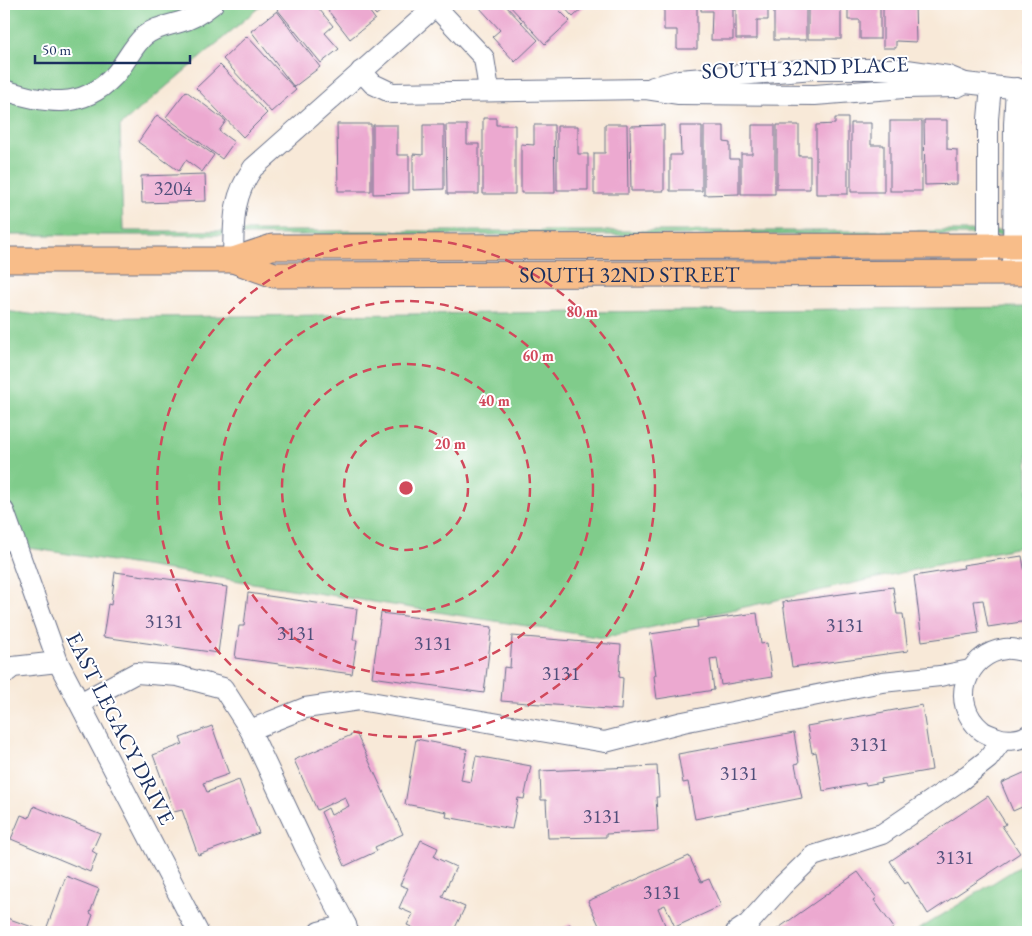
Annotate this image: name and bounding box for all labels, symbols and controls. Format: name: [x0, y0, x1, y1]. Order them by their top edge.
scale bar: [35, 32, 190, 64]
text: 50 m: [42, 40, 71, 59]
street label: SOUTH 32ND PLACE: [701, 49, 909, 86]
house number: 3204: [154, 175, 193, 201]
street label: SOUTH 32ND STREET: [519, 260, 740, 289]
text: 80 m: [566, 302, 598, 321]
text: 60 m: [522, 346, 554, 365]
text: 40 m: [478, 391, 510, 410]
text: 20 m: [434, 434, 466, 453]
centre of rings: [397, 479, 415, 497]
house number: 3131: [145, 608, 183, 634]
house number: 3131: [826, 612, 864, 638]
house number: 3131: [277, 620, 315, 646]
street label: EAST LEGACY DRIVE: [59, 627, 182, 830]
house number: 3131: [414, 630, 452, 656]
house number: 3131: [542, 660, 580, 686]
house number: 3131: [850, 731, 888, 757]
house number: 3131: [720, 760, 758, 786]
house number: 3131: [583, 803, 621, 829]
house number: 3131: [936, 844, 974, 870]
house number: 3131: [643, 879, 681, 905]

